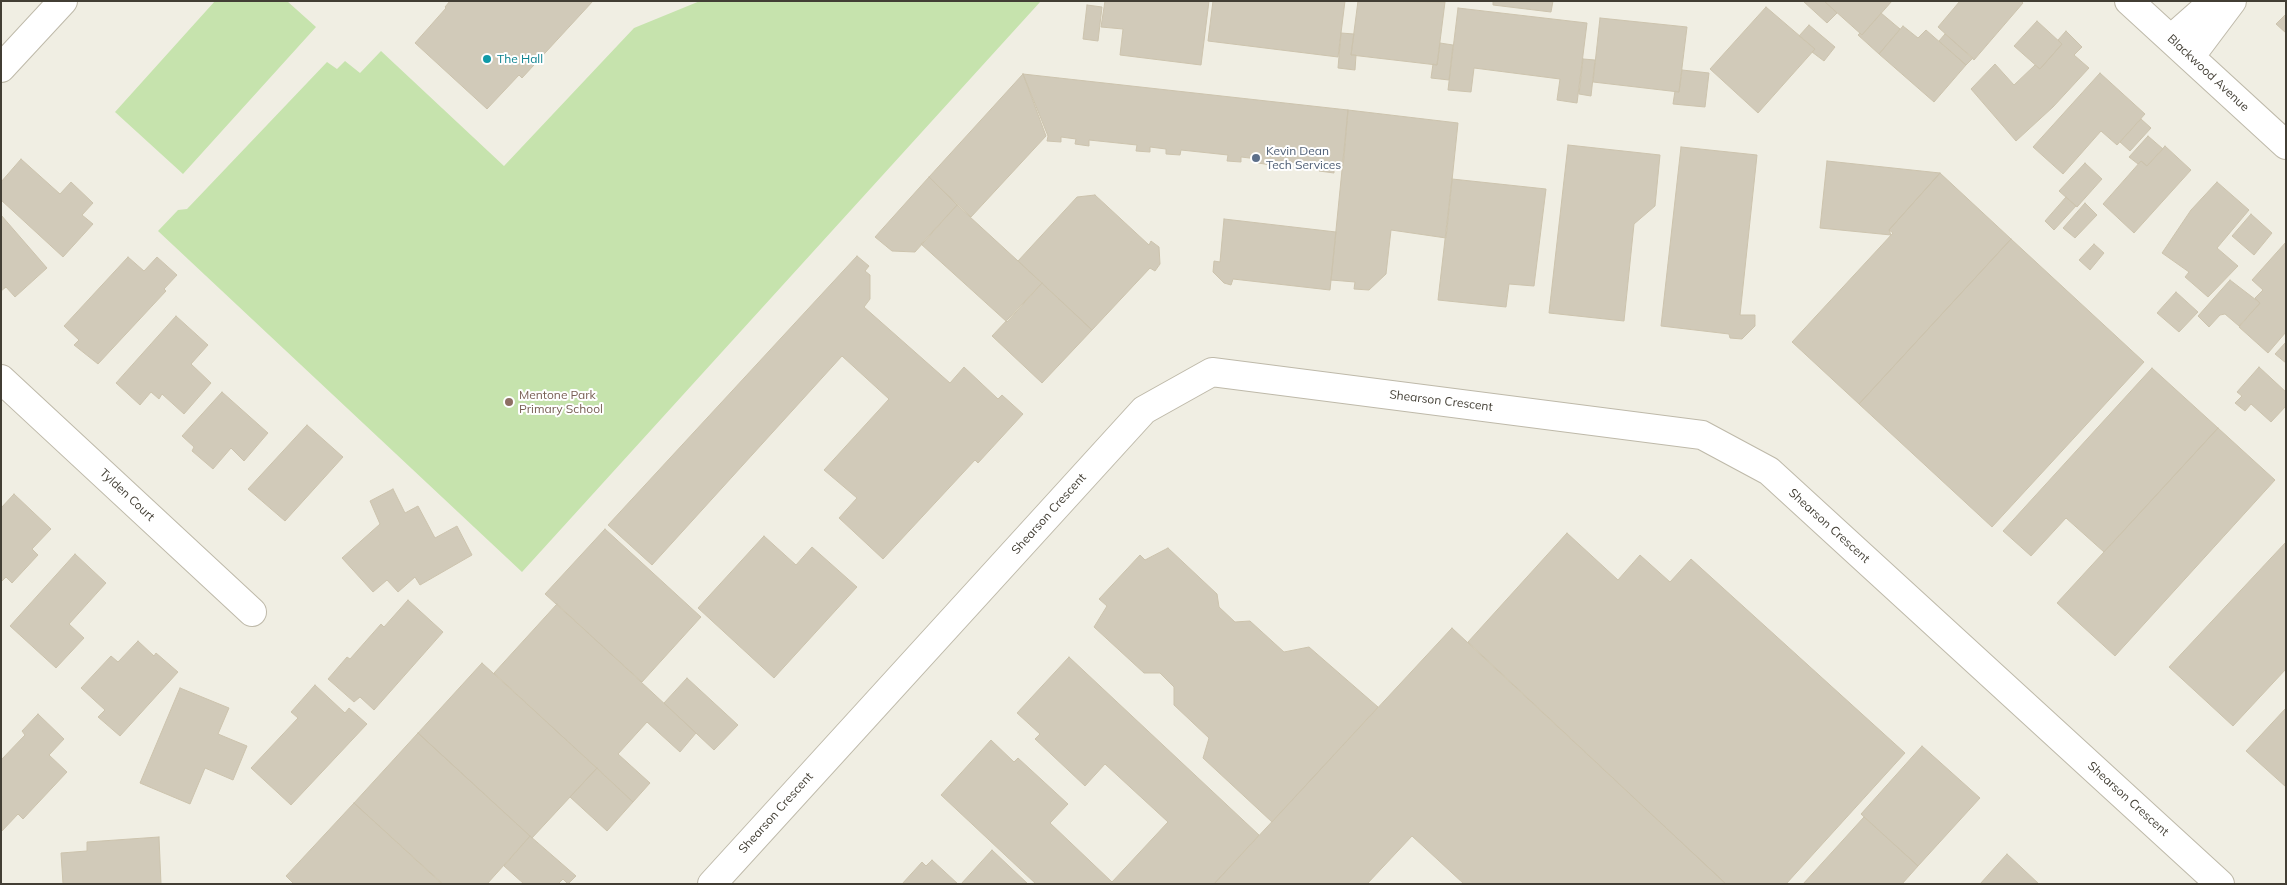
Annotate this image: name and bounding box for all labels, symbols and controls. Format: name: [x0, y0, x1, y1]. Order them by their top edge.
street label: Blackwood Avenue: [2164, 31, 2252, 115]
place label: The Hall: [497, 52, 543, 66]
marker: The Hall: [481, 53, 493, 65]
place label: Kevin Dean Tech Services: [1266, 144, 1341, 172]
marker: Kevin Dean Tech Services: [1250, 152, 1262, 164]
place label: Mentone Park Primary School: [519, 388, 603, 416]
street label: Shearson Crescent: [1388, 388, 1494, 414]
marker: Mentone Park Primary School: [503, 396, 515, 408]
street label: Tylden Court: [96, 466, 158, 524]
street label: Shearson Crescent: [1009, 471, 1089, 557]
street label: Shearson Crescent: [1786, 486, 1872, 566]
street label: Shearson Crescent: [2085, 759, 2171, 839]
street label: Shearson Crescent: [736, 770, 816, 856]

